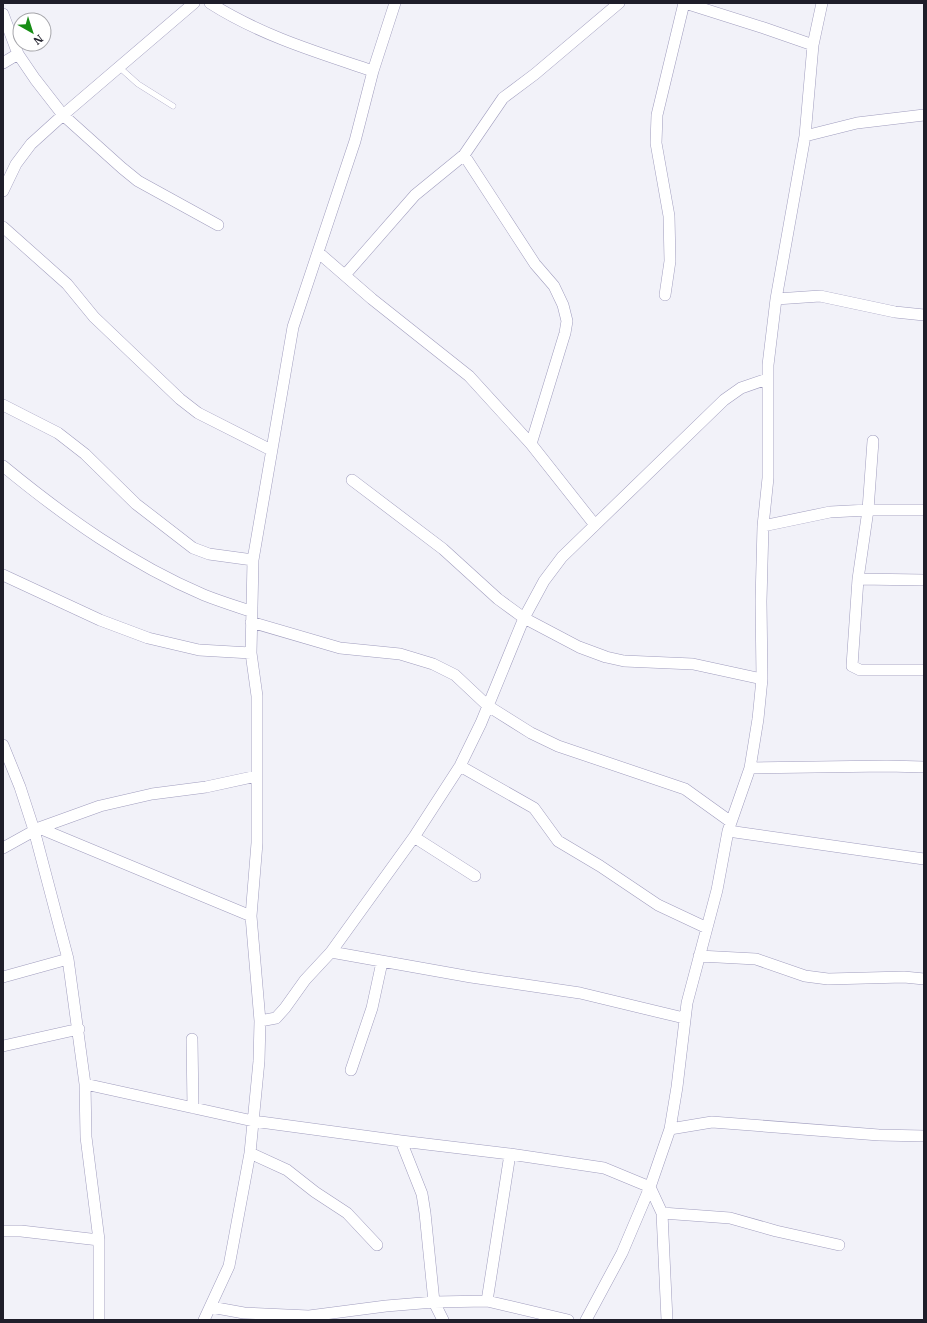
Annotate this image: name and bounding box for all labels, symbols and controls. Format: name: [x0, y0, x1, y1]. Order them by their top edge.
north arrow: [12, 12, 52, 52]
text: N: [30, 32, 46, 48]

